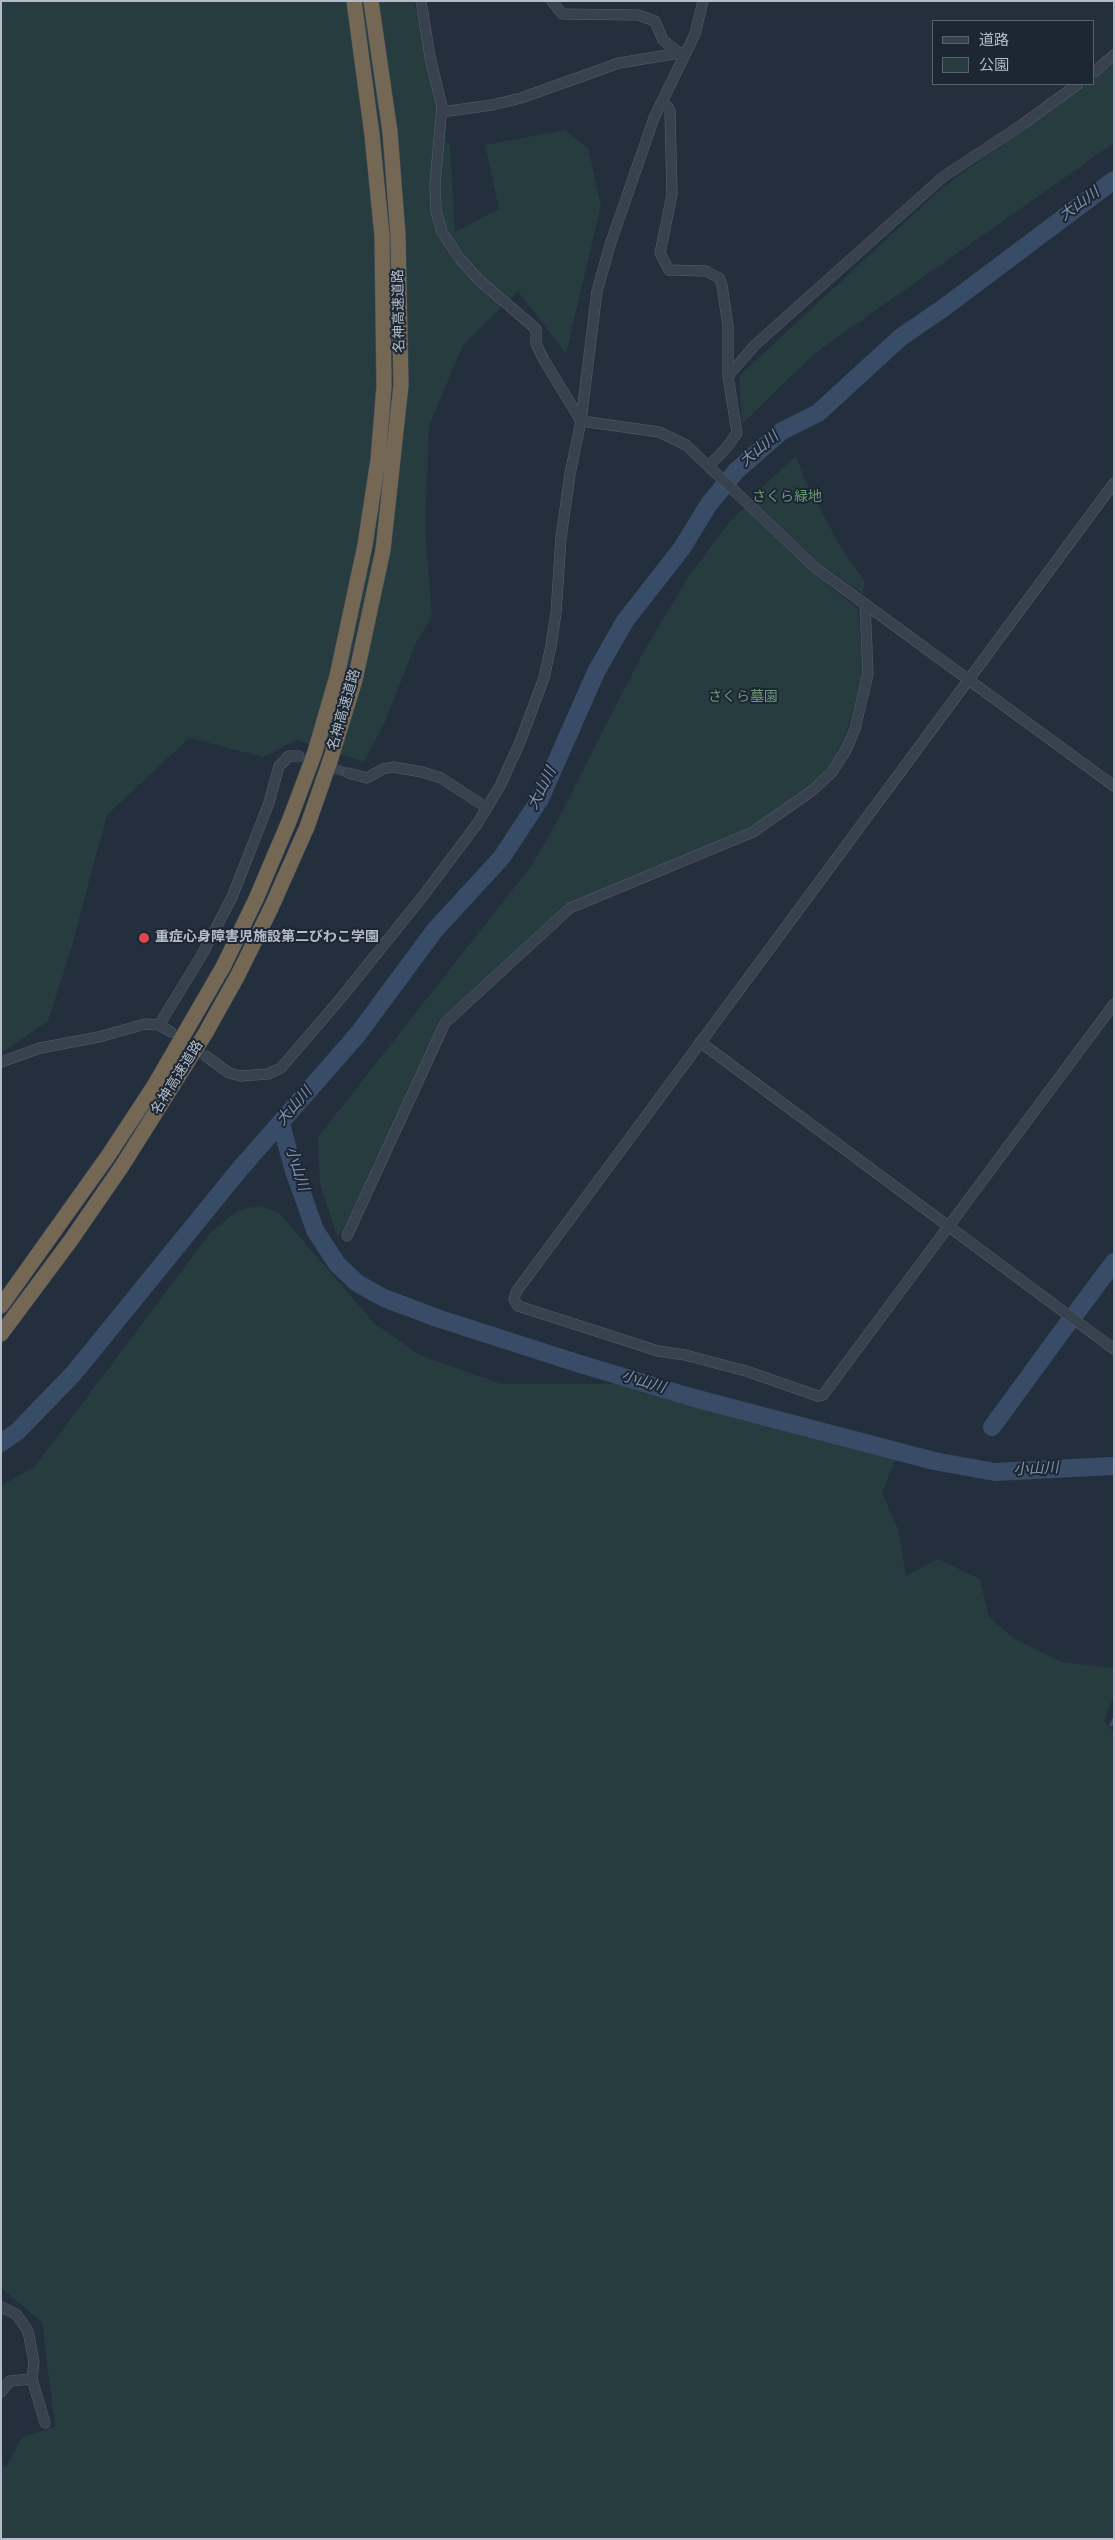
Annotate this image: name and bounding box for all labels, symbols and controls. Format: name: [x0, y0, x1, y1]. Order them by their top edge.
legend: [932, 20, 1095, 85]
text: 道路: [979, 30, 1009, 51]
text: 公園: [979, 55, 1009, 76]
water label: 大山川: [1057, 184, 1103, 226]
street label: 名神高速道路: [391, 269, 409, 353]
water label: 大山川: [737, 429, 783, 471]
park label: さくら緑地: [752, 490, 822, 506]
street label: 名神高速道路: [325, 667, 365, 753]
park label: さくら墓園: [708, 690, 778, 706]
water label: 大山川: [525, 765, 561, 813]
place label: 重症心身障害児施設第二びわこ学園: [155, 930, 379, 946]
marker: 重症心身障害児施設第二びわこ学園: [137, 931, 151, 945]
street label: 名神高速道路: [149, 1038, 207, 1118]
water label: 大山川: [273, 1084, 317, 1130]
water label: 小山川: [280, 1145, 312, 1193]
water label: 小山川: [619, 1368, 667, 1398]
water label: 小山川: [1013, 1460, 1059, 1480]

